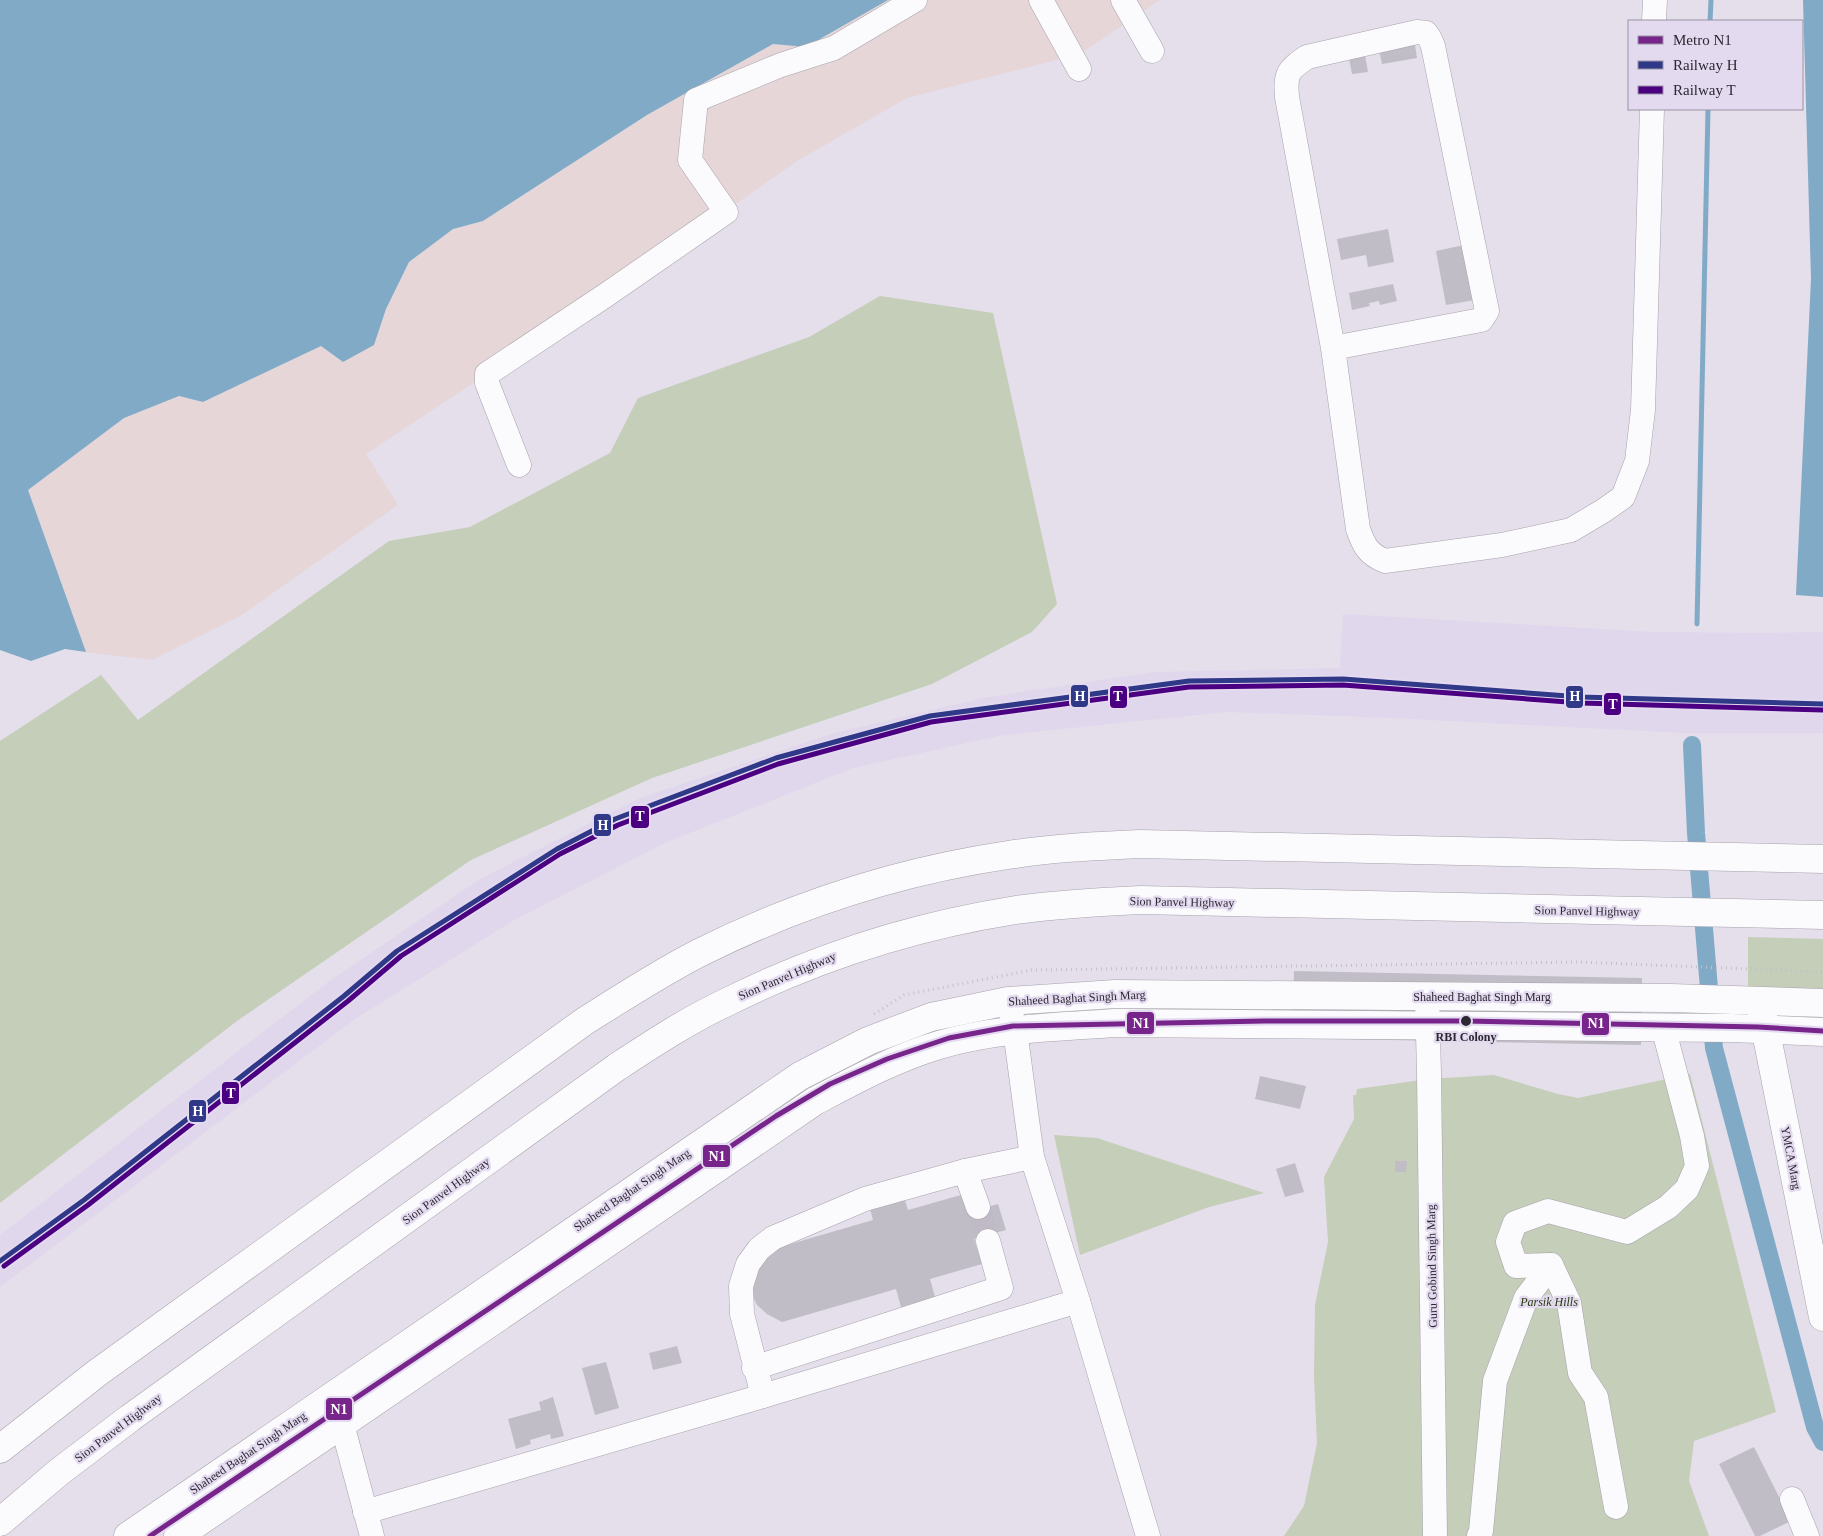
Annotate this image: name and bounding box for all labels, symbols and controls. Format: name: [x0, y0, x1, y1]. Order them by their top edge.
legend: [1628, 20, 1803, 110]
text: Metro N1: [1673, 32, 1732, 48]
text: Railway H: [1673, 57, 1738, 73]
text: Railway T: [1673, 82, 1736, 98]
line badge: H: [1070, 684, 1089, 708]
line badge: T: [1109, 685, 1128, 709]
line badge: H: [1565, 685, 1584, 709]
text: H: [1075, 689, 1086, 704]
text: T: [1113, 689, 1123, 704]
text: H: [1570, 689, 1581, 704]
line badge: T: [1603, 692, 1622, 716]
text: T: [1608, 697, 1618, 712]
line badge: T: [630, 805, 650, 829]
text: T: [635, 809, 645, 824]
line badge: H: [593, 813, 612, 837]
text: H: [598, 818, 609, 833]
street label: Sion Panvel Highway: [1130, 894, 1234, 910]
street label: Sion Panvel Highway: [1535, 903, 1639, 919]
street label: Sion Panvel Highway: [736, 949, 838, 1003]
street label: Shaheed Baghat Singh Marg: [1008, 987, 1146, 1009]
street label: Shaheed Baghat Singh Marg: [1413, 990, 1551, 1004]
line badge: N1: [1126, 1011, 1155, 1035]
line badge: N1: [1581, 1012, 1610, 1036]
marker: RBI Colony: [1459, 1014, 1473, 1028]
text: N1: [1132, 1016, 1150, 1031]
text: N1: [1587, 1016, 1605, 1031]
place label: RBI Colony: [1435, 1030, 1497, 1044]
line badge: T: [221, 1081, 240, 1105]
text: T: [226, 1086, 236, 1101]
line badge: H: [188, 1099, 207, 1123]
text: H: [193, 1104, 204, 1119]
street label: YMCA Marg: [1778, 1125, 1804, 1191]
line badge: N1: [702, 1144, 731, 1168]
street label: Shaheed Baghat Singh Marg: [571, 1146, 693, 1234]
text: N1: [708, 1149, 726, 1164]
street label: Sion Panvel Highway: [400, 1155, 492, 1227]
street label: Guru Gobind Singh Marg: [1424, 1204, 1440, 1328]
park label: Parsik Hills: [1519, 1295, 1578, 1309]
street label: Sion Panvel Highway: [72, 1391, 164, 1465]
line badge: N1: [325, 1397, 353, 1421]
text: N1: [330, 1402, 348, 1417]
street label: Shaheed Baghat Singh Marg: [187, 1409, 309, 1497]

